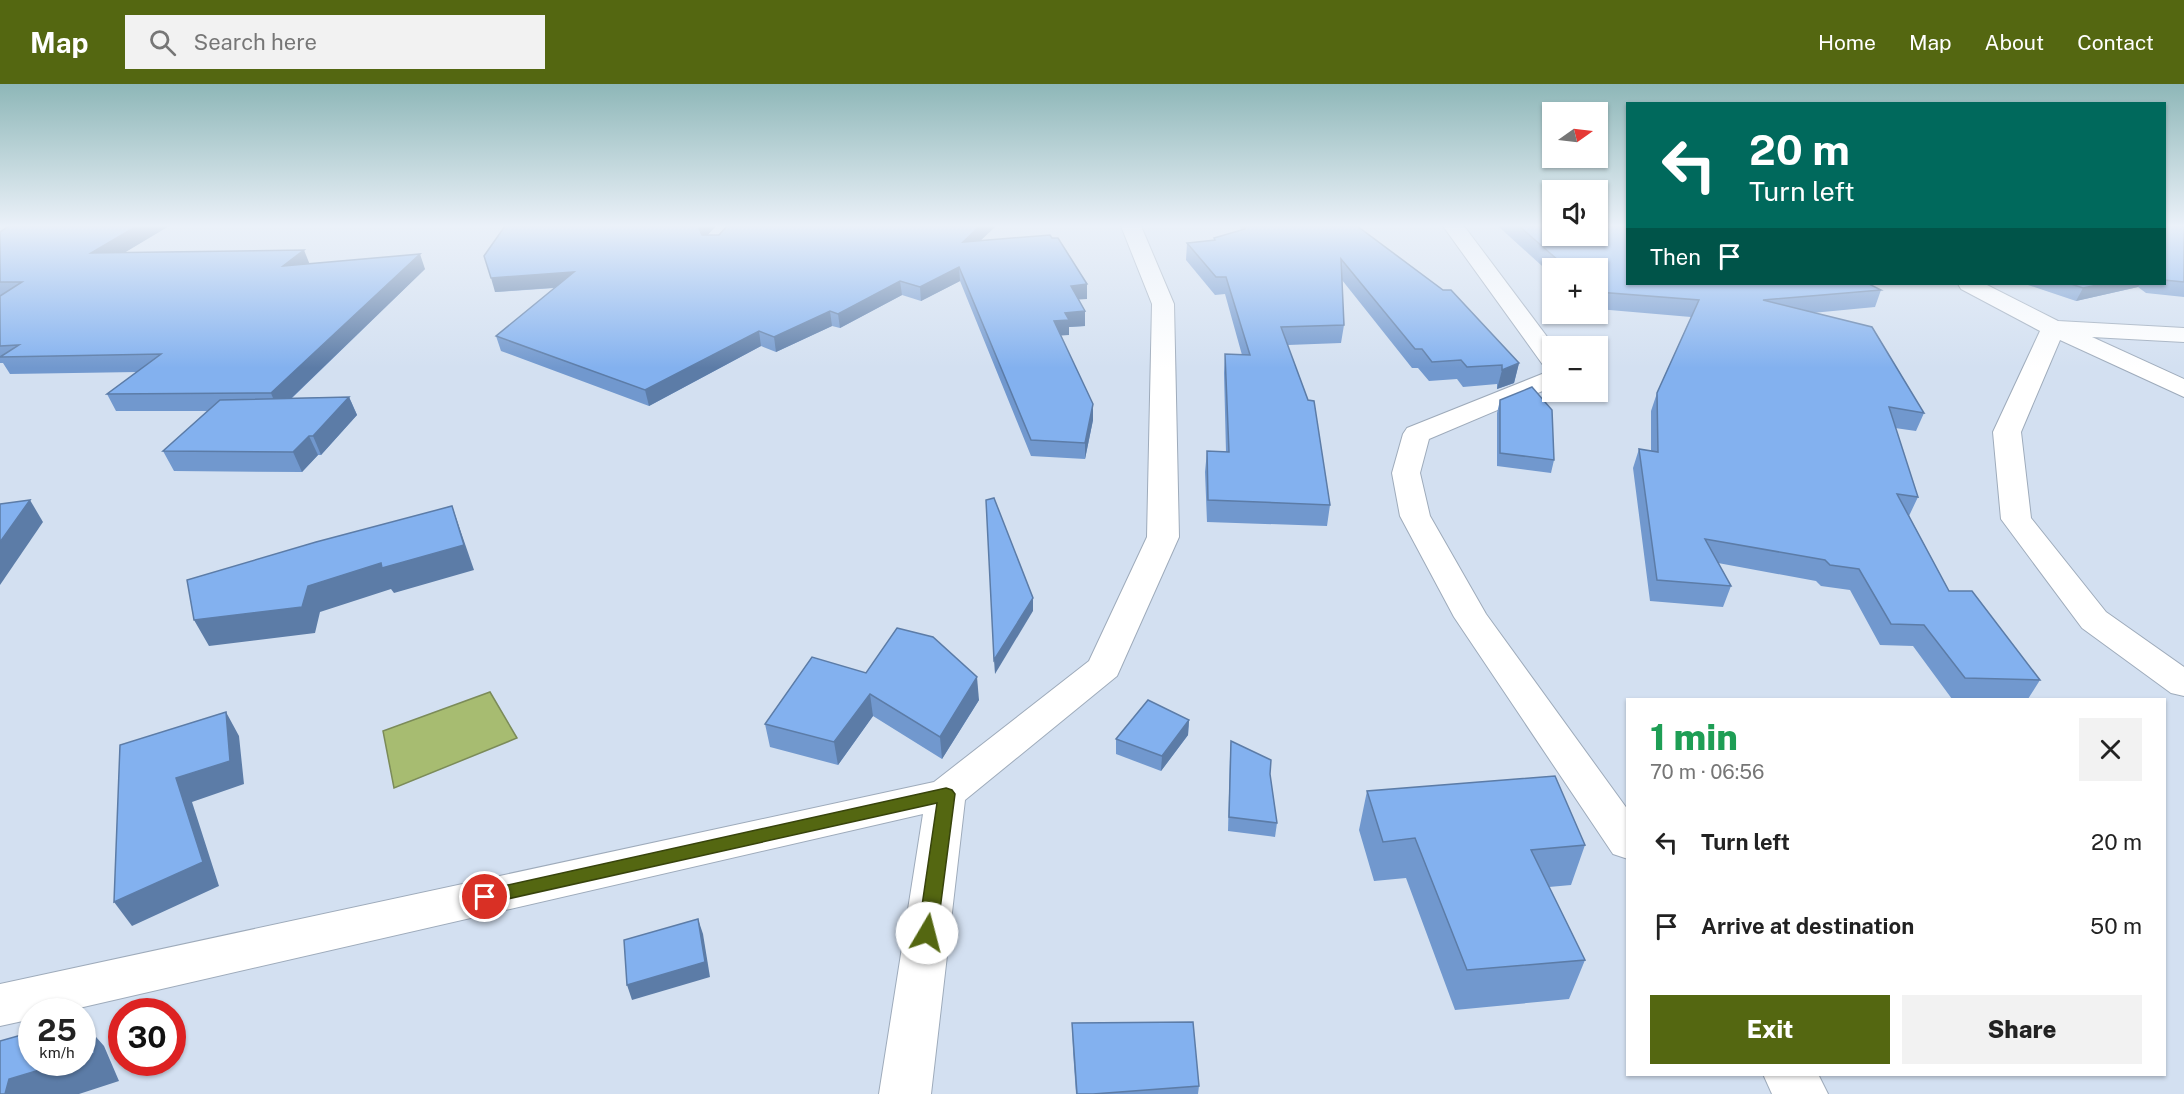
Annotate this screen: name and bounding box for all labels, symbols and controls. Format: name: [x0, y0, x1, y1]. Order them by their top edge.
search box: [125, 15, 545, 69]
text: Map: [30, 26, 89, 59]
icon: search: [146, 26, 179, 59]
text: Search here: [194, 29, 317, 55]
text: Home: [1818, 30, 1876, 55]
text: Map: [1909, 30, 1952, 55]
text: About: [1985, 30, 2044, 55]
text: Contact: [2077, 30, 2154, 55]
north arrow: [1542, 102, 1608, 168]
map controls: [1542, 102, 1608, 402]
text: 20 m: [1749, 125, 1850, 174]
icon: left: [1650, 126, 1728, 204]
text: Turn left: [1749, 175, 1855, 207]
button: sound: [1542, 180, 1608, 246]
icon: arrive: [1713, 240, 1746, 273]
text: Then: [1650, 244, 1701, 270]
button: +: [1542, 258, 1608, 324]
button: −: [1542, 336, 1608, 402]
text: 1 min: [1650, 716, 1738, 758]
button: close: [2079, 718, 2142, 781]
text: 70 m · 06:56: [1650, 760, 1765, 784]
icon: left: [1650, 826, 1683, 859]
text: Turn left: [1701, 829, 1790, 855]
text: 20 m: [2091, 829, 2142, 855]
pin: [459, 871, 510, 922]
icon: arrive: [468, 880, 501, 913]
position arrow: [895, 901, 959, 965]
icon: arrive: [1650, 910, 1683, 943]
text: Arrive at destination: [1701, 913, 1914, 939]
text: 50 m: [2090, 913, 2142, 939]
button: Exit: [1650, 995, 1890, 1064]
button: Share: [1902, 995, 2142, 1064]
speed limit sign: 30: [108, 998, 186, 1076]
text: 25: [37, 1012, 77, 1048]
text: km/h: [39, 1044, 75, 1061]

